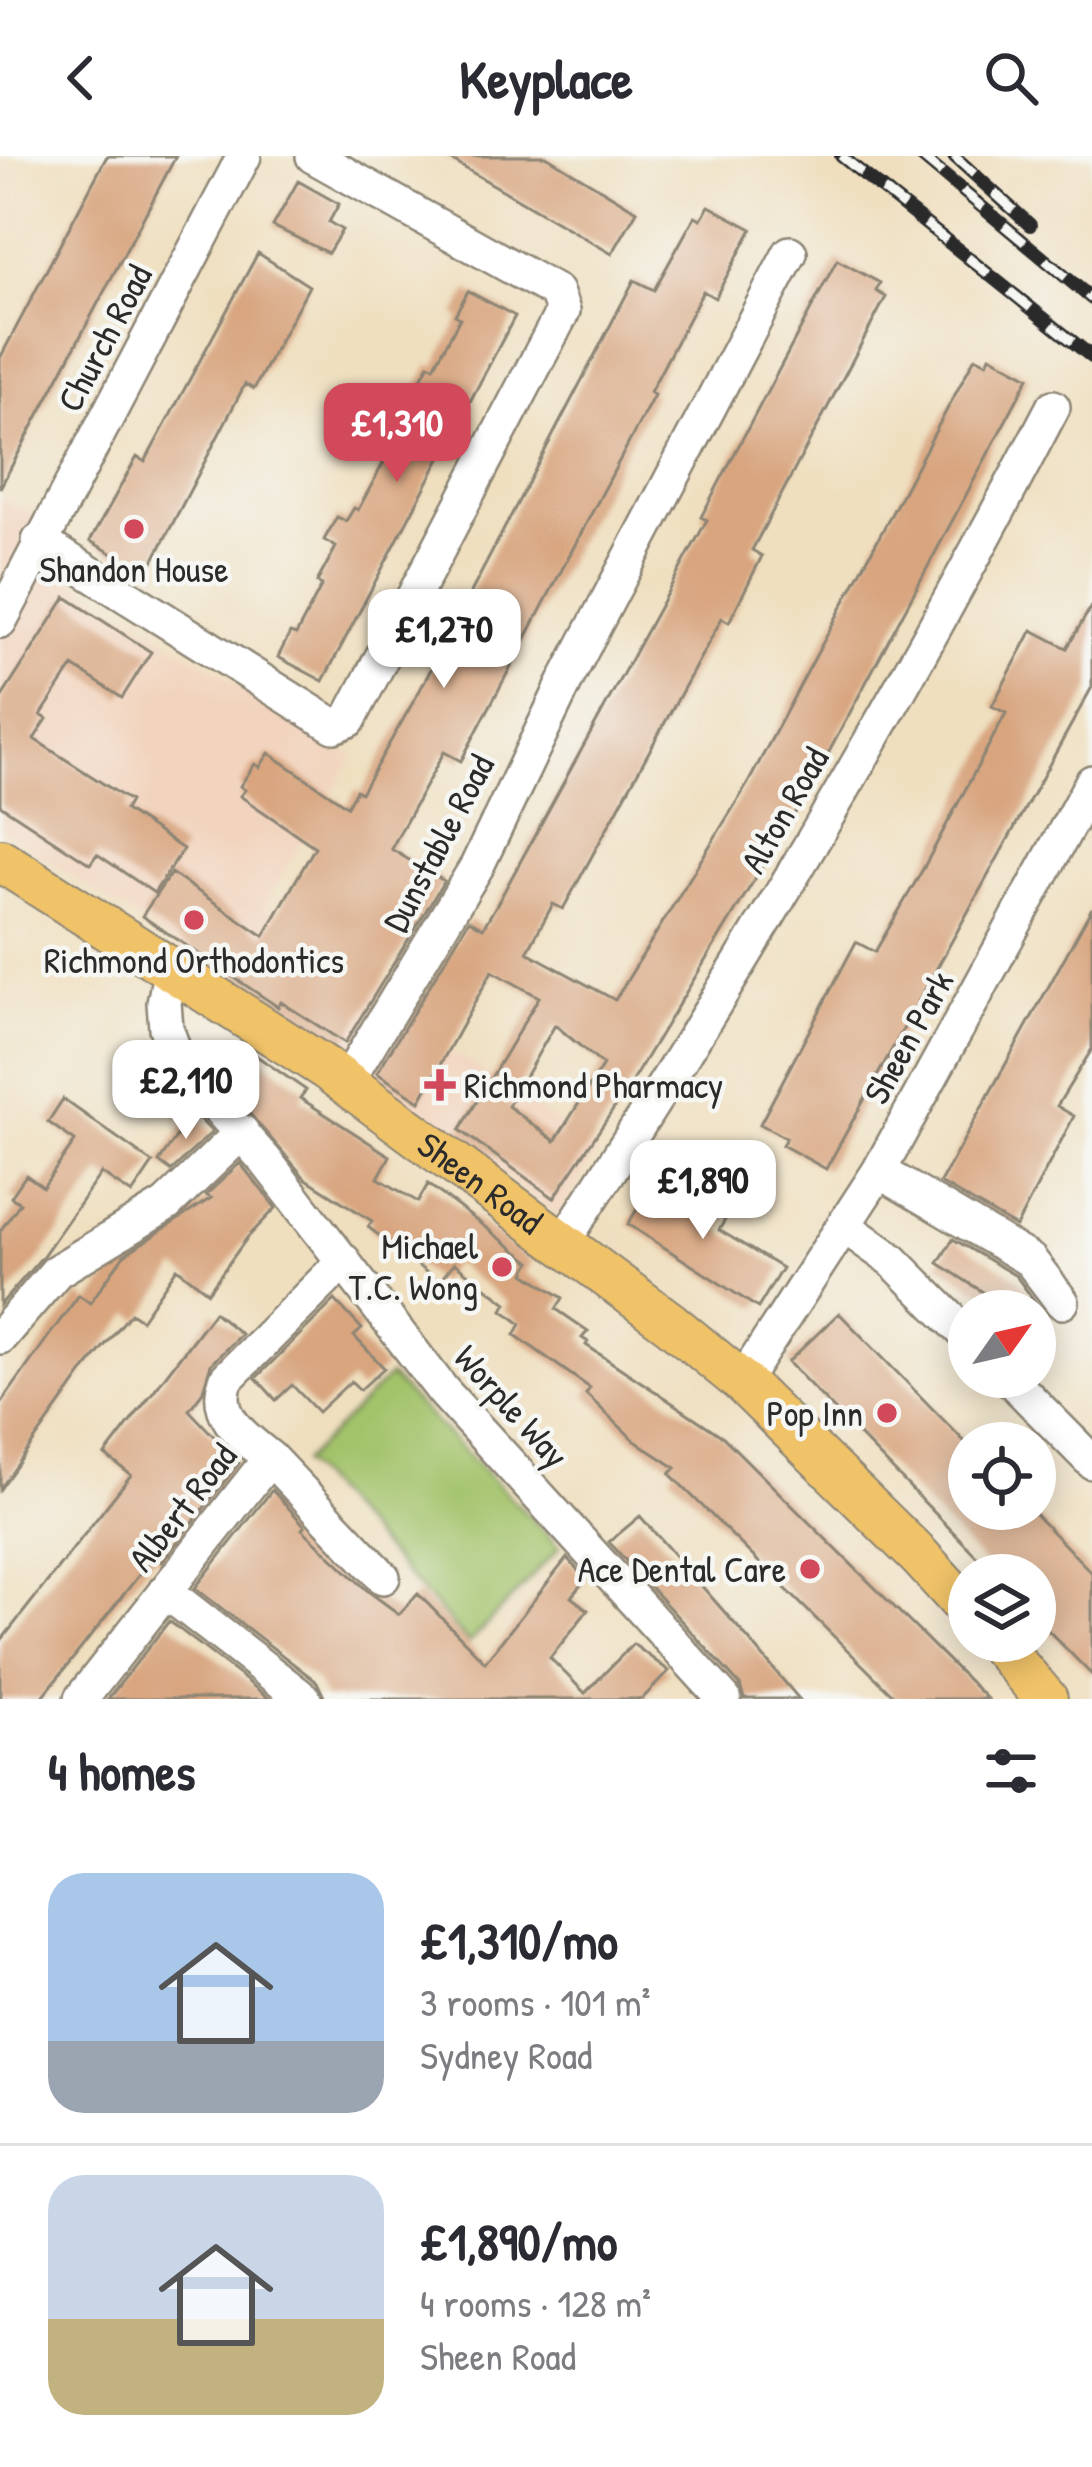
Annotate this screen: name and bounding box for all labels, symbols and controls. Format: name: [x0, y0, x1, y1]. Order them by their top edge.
text: Keyplace: [459, 42, 633, 115]
icon: back: [48, 45, 114, 111]
icon: search: [978, 45, 1044, 111]
street label: Church Road: [44, 256, 163, 420]
pin: £1,310: [299, 383, 495, 485]
text: £1,310: [351, 395, 443, 448]
marker: Shandon House: [121, 516, 147, 542]
place label: Shandon House: [39, 544, 229, 593]
pin: £1,270: [346, 589, 542, 691]
text: £1,270: [395, 601, 493, 654]
street label: Alton Road: [728, 738, 839, 882]
street label: Dunstable Road: [370, 746, 505, 940]
marker: Richmond Orthodontics: [181, 907, 207, 933]
place label: Richmond Orthodontics: [44, 935, 344, 984]
street label: Sheen Park: [851, 961, 964, 1112]
pin: £2,110: [88, 1040, 284, 1142]
text: £2,110: [139, 1052, 233, 1105]
place label: Richmond Pharmacy: [464, 1060, 723, 1109]
marker: Richmond Pharmacy: [427, 1072, 453, 1098]
street label: Sheen Road: [408, 1120, 553, 1245]
pin: £1,890: [605, 1140, 801, 1242]
text: £1,890: [657, 1152, 749, 1205]
place label: Michael T.C. Wong: [349, 1221, 478, 1311]
marker: Michael T.C. Wong: [489, 1254, 515, 1280]
north arrow: [948, 1290, 1056, 1398]
map controls: [948, 1290, 1056, 1662]
street label: Worple Way: [444, 1334, 581, 1478]
place label: Pop Inn: [766, 1388, 863, 1437]
marker: Pop Inn: [874, 1400, 900, 1426]
button: locate: [948, 1422, 1056, 1530]
street label: Albert Road: [116, 1433, 247, 1581]
place label: Ace Dental Care: [578, 1544, 786, 1593]
button: layers: [948, 1554, 1056, 1662]
marker: Ace Dental Care: [797, 1556, 823, 1582]
text: 4 homes: [48, 1737, 195, 1806]
icon: filters: [978, 1738, 1044, 1804]
text: £1,310/mo: [420, 1906, 618, 1975]
icon: home: [144, 1921, 288, 2065]
text: 3 rooms · 101 m²: [420, 1975, 650, 2028]
text: Sydney Road: [420, 2028, 592, 2081]
text: £1,890/mo: [420, 2207, 617, 2276]
icon: home: [144, 2223, 288, 2367]
text: 4 rooms · 128 m²: [420, 2276, 651, 2329]
text: Sheen Road: [420, 2329, 576, 2382]

